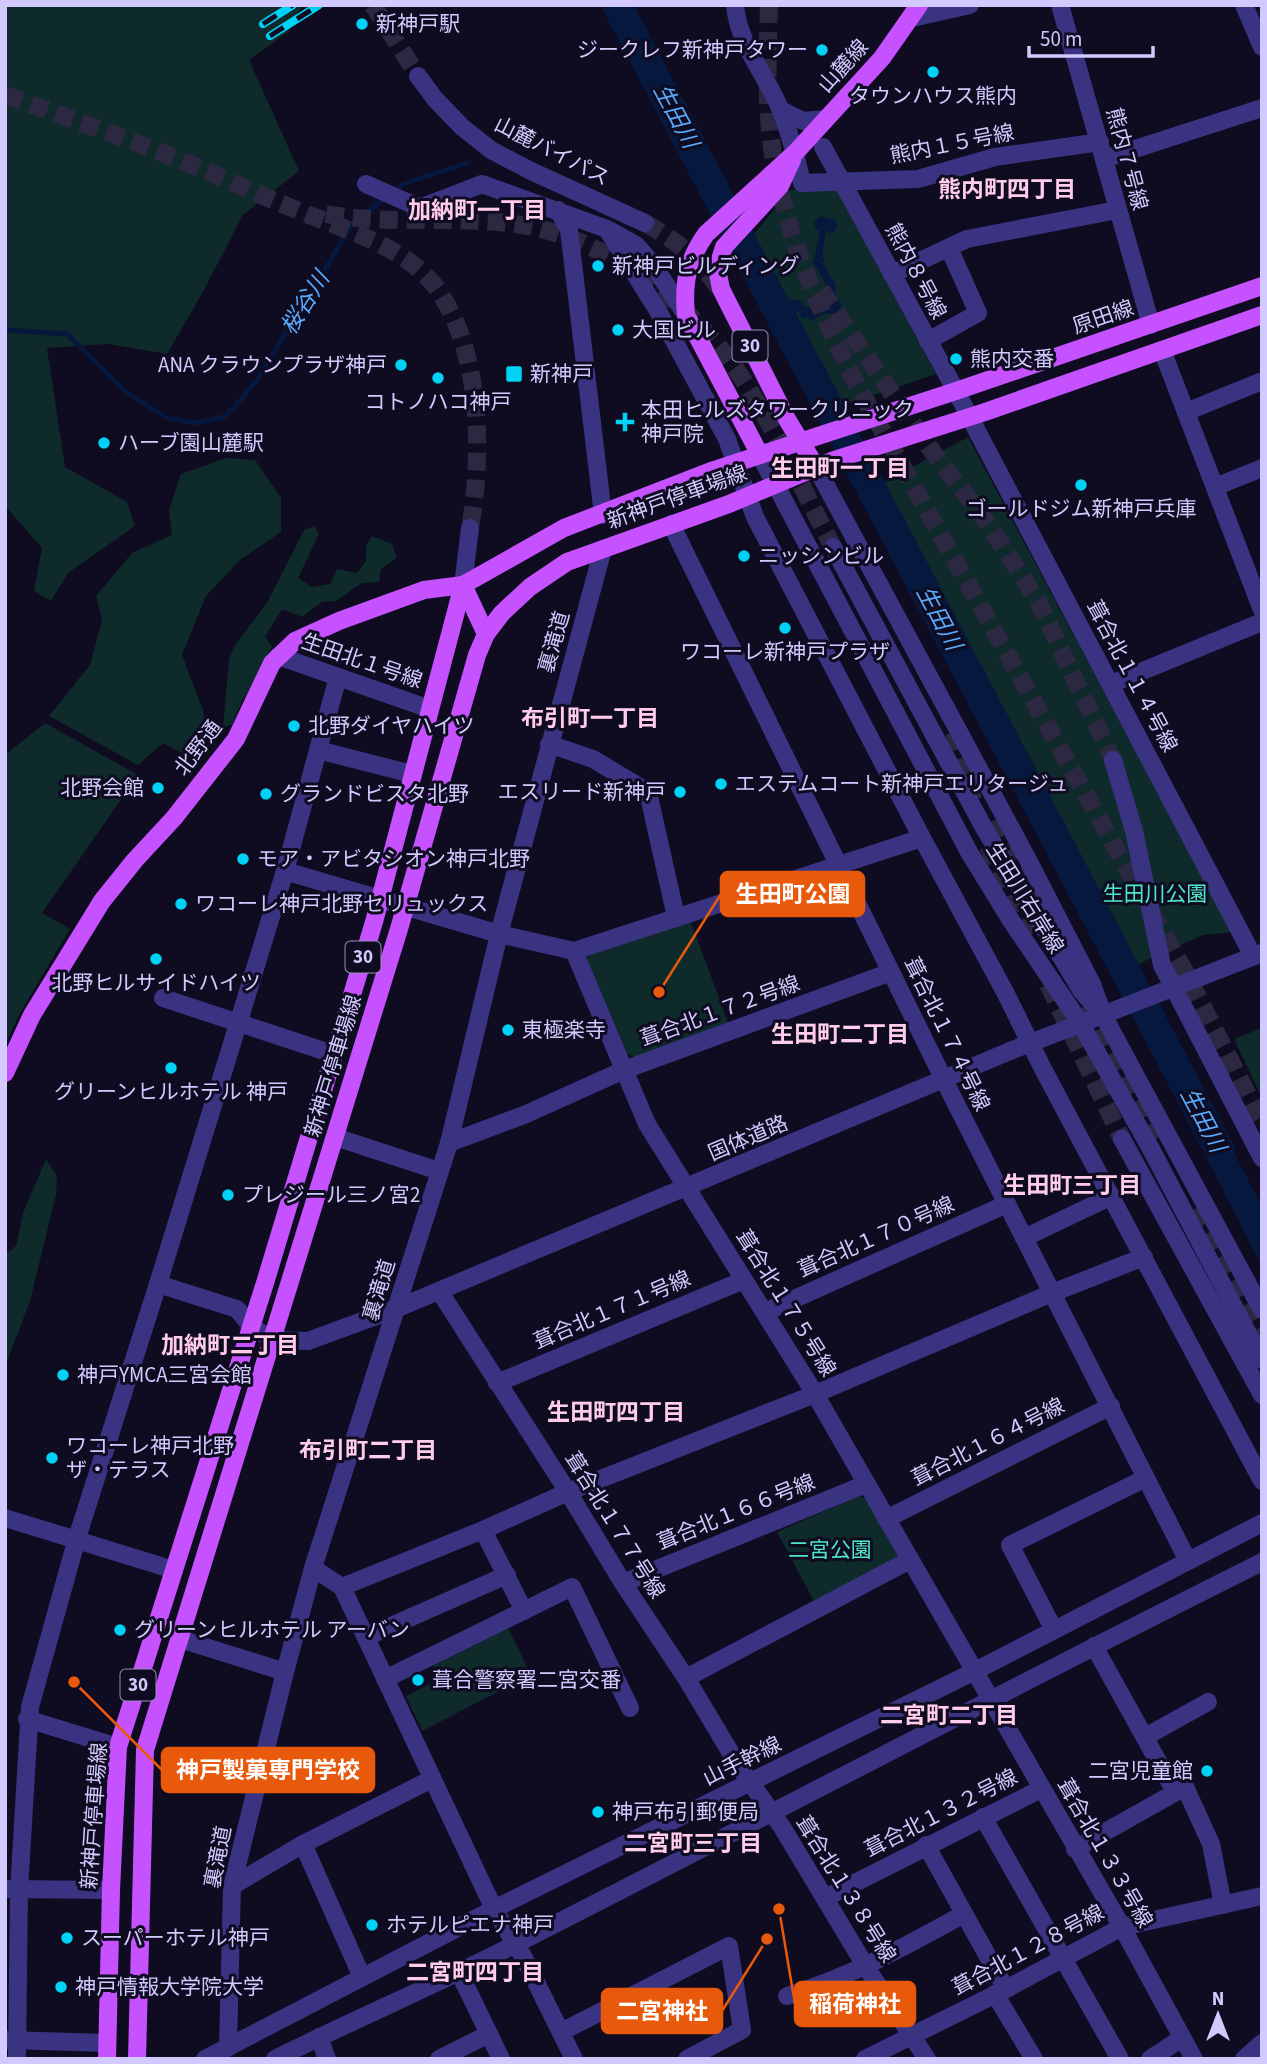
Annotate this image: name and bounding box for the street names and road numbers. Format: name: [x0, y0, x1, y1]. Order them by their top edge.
street label: 山麓線: [811, 33, 875, 99]
street label: 熊内７号線: [1099, 104, 1155, 214]
street label: 山麓バイパス: [489, 109, 615, 193]
street label: 熊内１５号線: [887, 117, 1017, 171]
street label: 熊内８号線: [878, 218, 954, 324]
street label: 原田線: [1068, 293, 1138, 341]
road number: 30: [732, 330, 768, 362]
street label: 新神戸停車場線: [603, 458, 751, 536]
street label: 葺合北１１４号線: [1079, 595, 1185, 757]
street label: 裏滝道: [531, 608, 577, 676]
street label: 生田北１号線: [298, 626, 426, 696]
street label: 北野通: [167, 714, 229, 782]
street label: 生田川右岸線: [979, 837, 1071, 959]
road number: 30: [346, 942, 380, 973]
street label: 葺合北１７４号線: [897, 952, 997, 1116]
street label: 葺合北１７２号線: [636, 968, 804, 1054]
street label: 新神戸停車場線: [297, 991, 369, 1141]
street label: 国体道路: [703, 1108, 793, 1168]
street label: 葺合北１７０号線: [793, 1189, 959, 1285]
street label: 葺合北１７５号線: [729, 1224, 843, 1382]
street label: 裏滝道: [355, 1255, 403, 1325]
street label: 葺合北１７１号線: [529, 1263, 695, 1357]
street label: 葺合北１６４号線: [906, 1390, 1070, 1494]
street label: 葺合北１７７号線: [558, 1446, 672, 1604]
street label: 葺合北１６６号線: [652, 1467, 820, 1557]
road number: 30: [120, 1670, 156, 1700]
street label: 山手幹線: [698, 1729, 786, 1793]
street label: 新神戸停車場線: [74, 1742, 114, 1890]
street label: 葺合北１３２号線: [859, 1761, 1023, 1865]
street label: 葺合北１３３号線: [1050, 1773, 1160, 1933]
street label: 葺合北１３８号線: [789, 1810, 903, 1968]
street label: 裏滝道: [197, 1823, 239, 1891]
street label: 葺合北１２８号線: [947, 1897, 1109, 2003]

